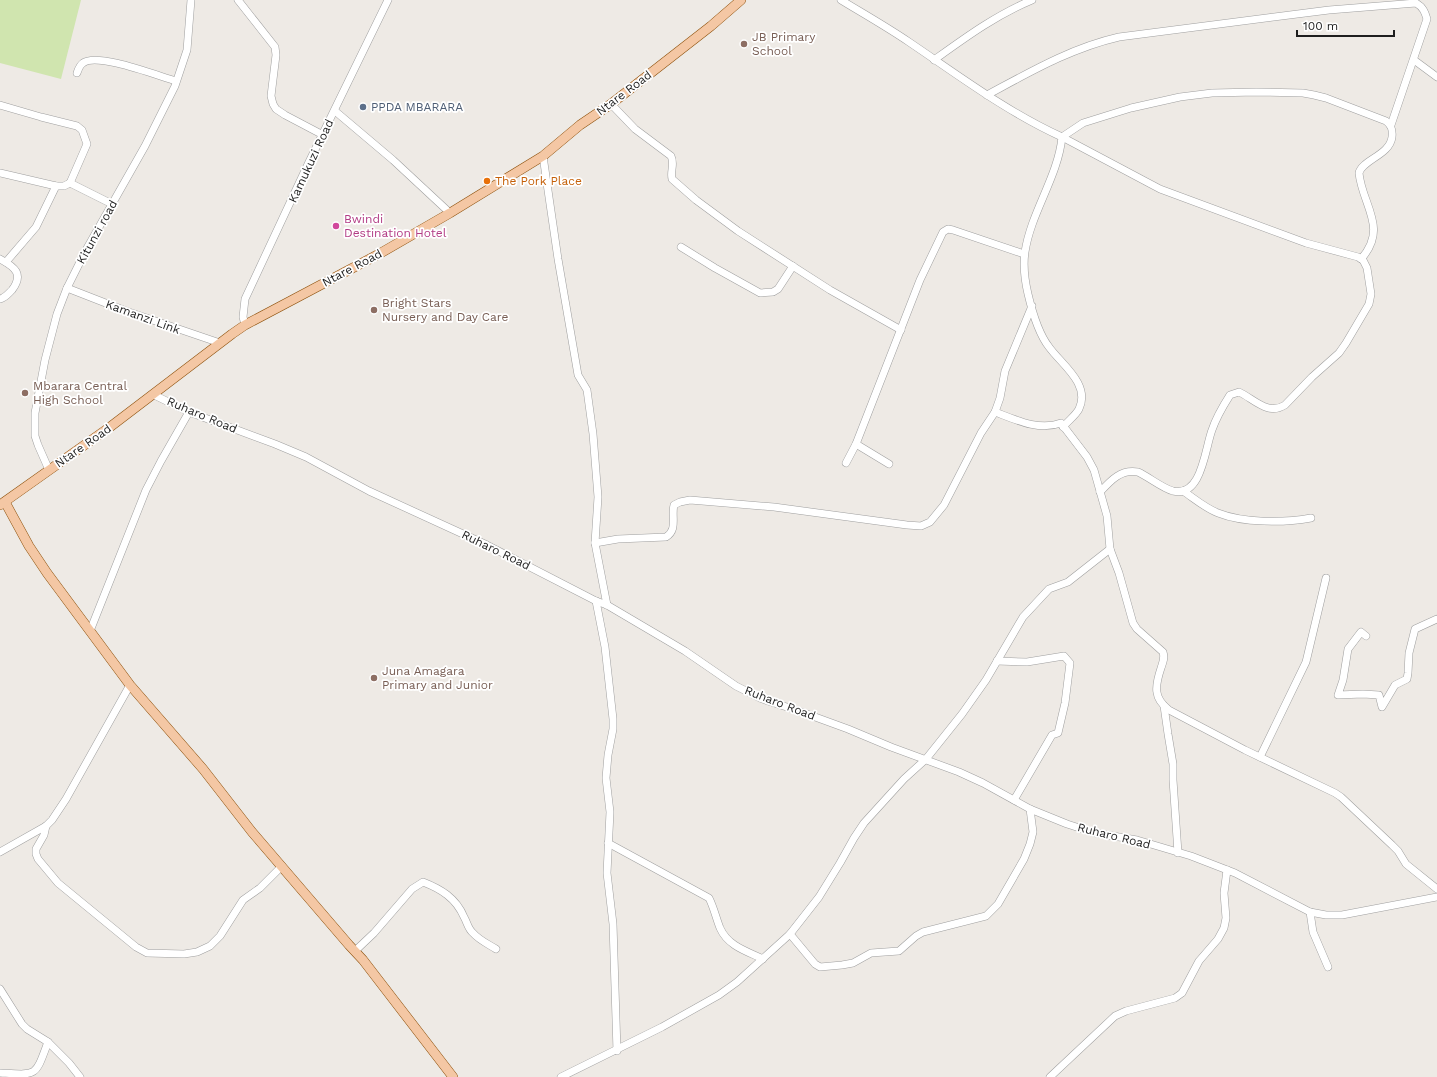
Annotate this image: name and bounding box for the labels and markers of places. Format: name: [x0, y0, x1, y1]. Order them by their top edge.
place label: JB Primary School: [752, 30, 816, 58]
marker: JB Primary School: [739, 39, 749, 49]
place label: PPDA MBARARA: [371, 100, 463, 114]
marker: PPDA MBARARA: [358, 102, 368, 112]
place label: The Pork Place: [495, 174, 582, 188]
marker: The Pork Place: [482, 176, 492, 186]
place label: Bwindi Destination Hotel: [344, 212, 447, 240]
marker: Bwindi Destination Hotel: [331, 221, 341, 231]
place label: Bright Stars Nursery and Day Care: [382, 296, 509, 324]
marker: Bright Stars Nursery and Day Care: [369, 305, 379, 315]
place label: Mbarara Central High School: [33, 379, 127, 407]
marker: Mbarara Central High School: [20, 388, 30, 398]
place label: Juna Amagara Primary and Junior: [382, 664, 493, 692]
marker: Juna Amagara Primary and Junior: [369, 673, 379, 683]

